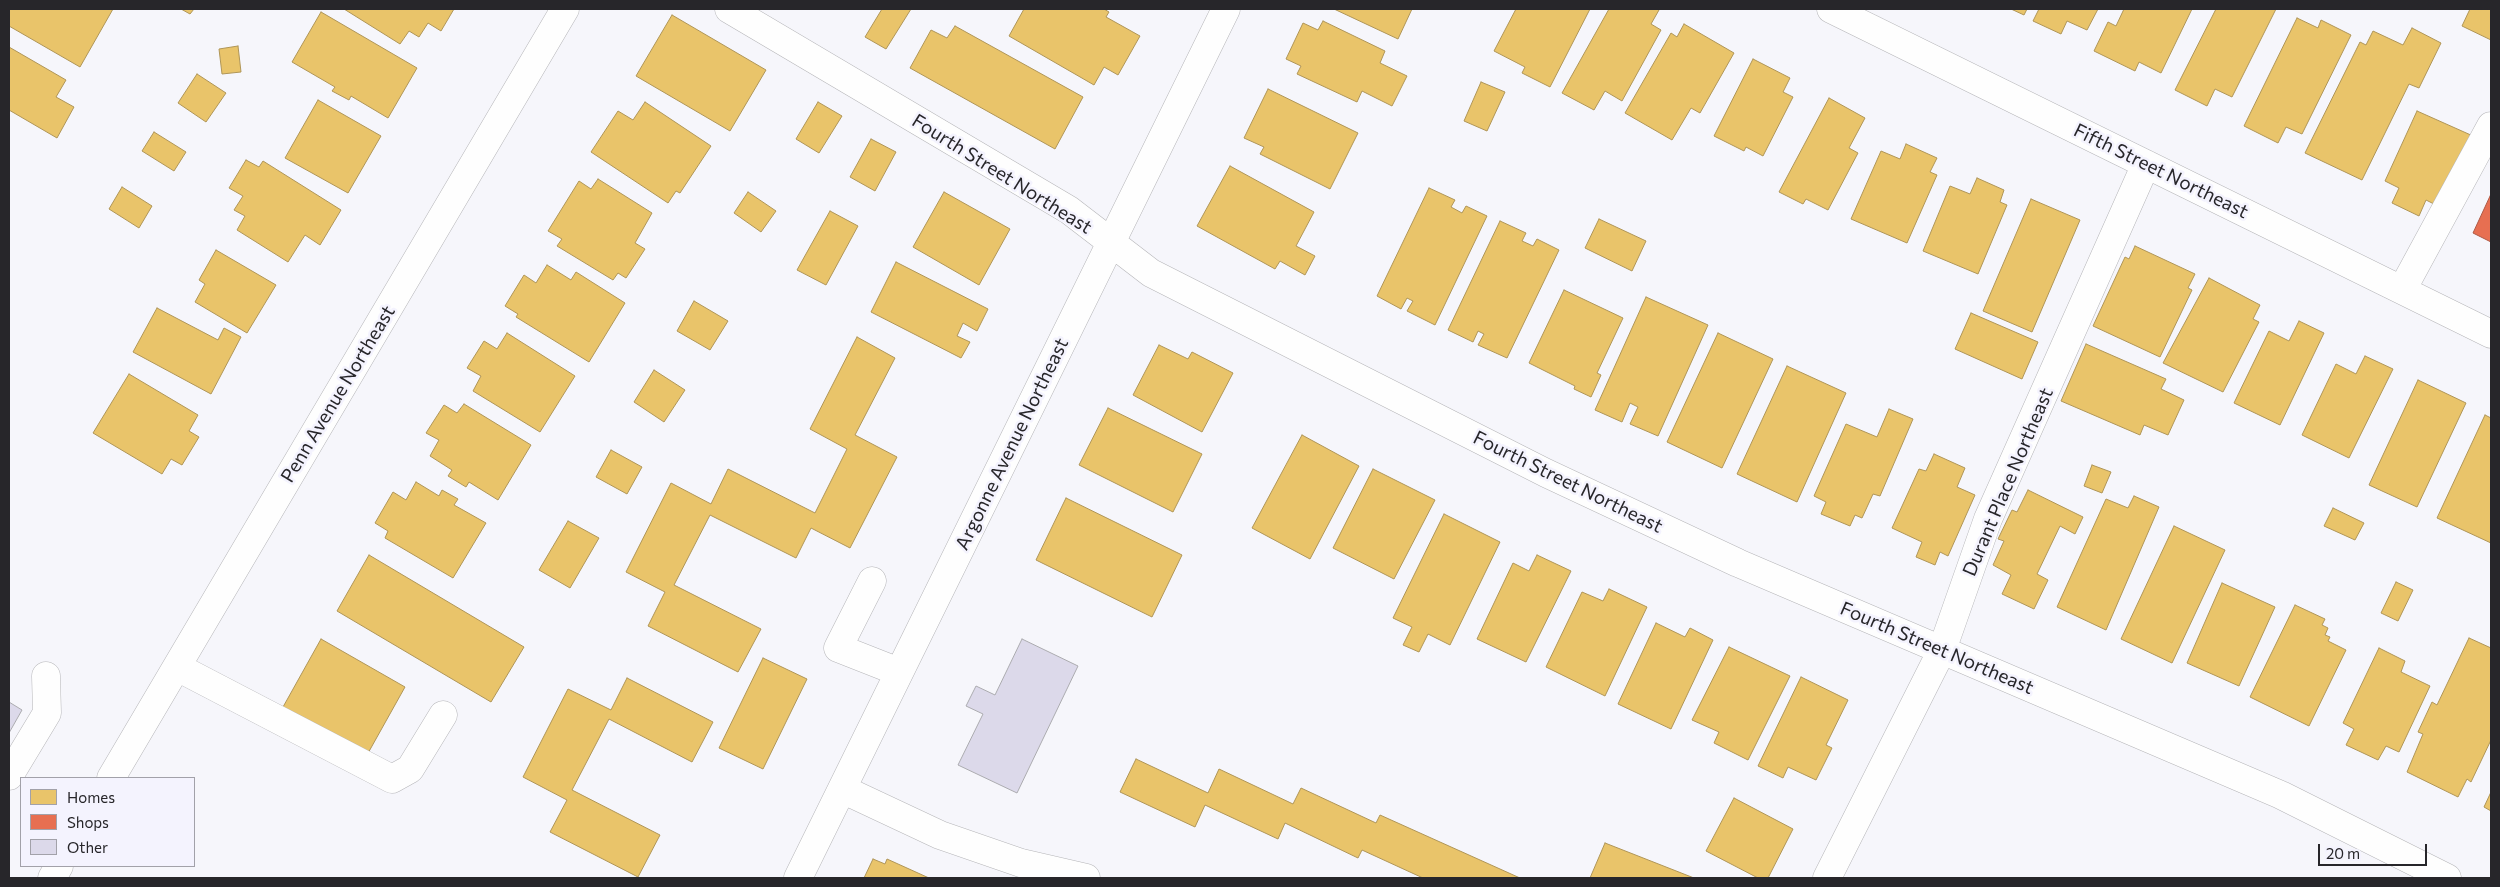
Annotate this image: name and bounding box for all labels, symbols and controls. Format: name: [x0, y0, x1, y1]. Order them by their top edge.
street label: Fourth Street Northeast: [908, 109, 1096, 239]
street label: Fifth Street Northeast: [2070, 119, 2252, 223]
street label: Penn Avenue Northeast: [276, 301, 400, 487]
street label: Argonne Avenue Northeast: [951, 334, 1073, 554]
street label: Durant Place Northeast: [1958, 384, 2058, 580]
street label: Fourth Street Northeast: [1470, 426, 1666, 538]
street label: Fourth Street Northeast: [1837, 597, 2037, 699]
legend: [20, 777, 195, 867]
text: Homes: [67, 788, 115, 806]
text: Shops: [67, 813, 109, 831]
scale bar: [2320, 834, 2429, 866]
text: Other: [67, 838, 108, 856]
text: 20 m: [2326, 844, 2360, 862]

